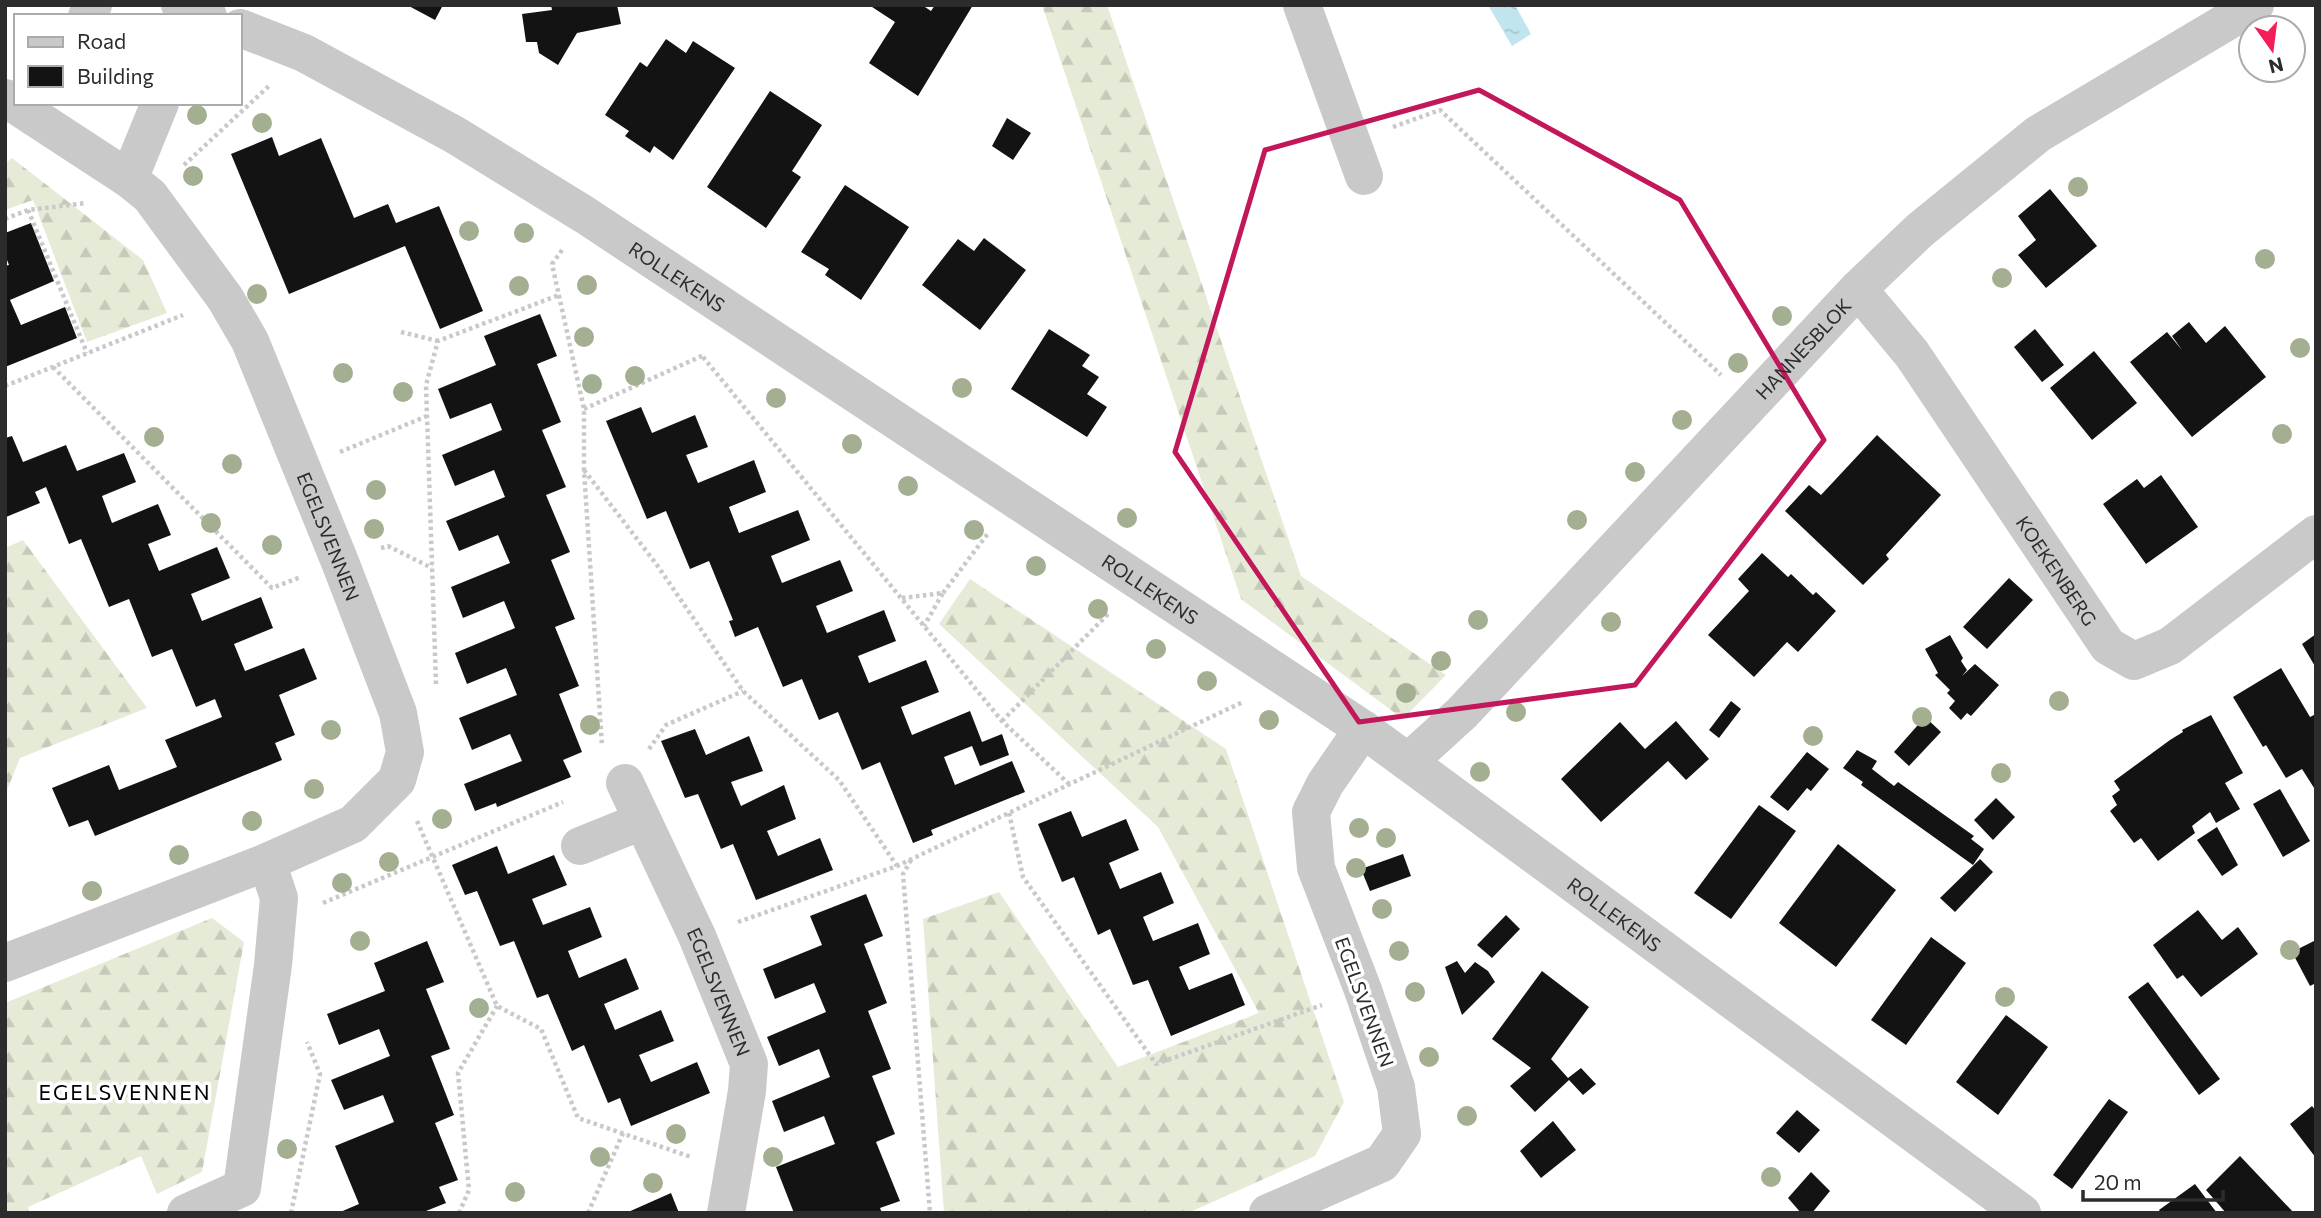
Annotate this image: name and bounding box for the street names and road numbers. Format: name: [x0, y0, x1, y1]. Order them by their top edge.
street label: ROLLEKENS: [625, 236, 730, 316]
street label: HANNESBLOK: [1750, 293, 1855, 403]
street label: EGELSVENNEN: [293, 468, 365, 604]
street label: KOEKENBERG: [2012, 511, 2102, 630]
street label: ROLLEKENS: [1098, 549, 1203, 629]
street label: ROLLEKENS: [1563, 872, 1666, 956]
street label: EGELSVENNEN: [683, 923, 756, 1059]
street label: EGELSVENNEN: [1331, 934, 1399, 1070]

